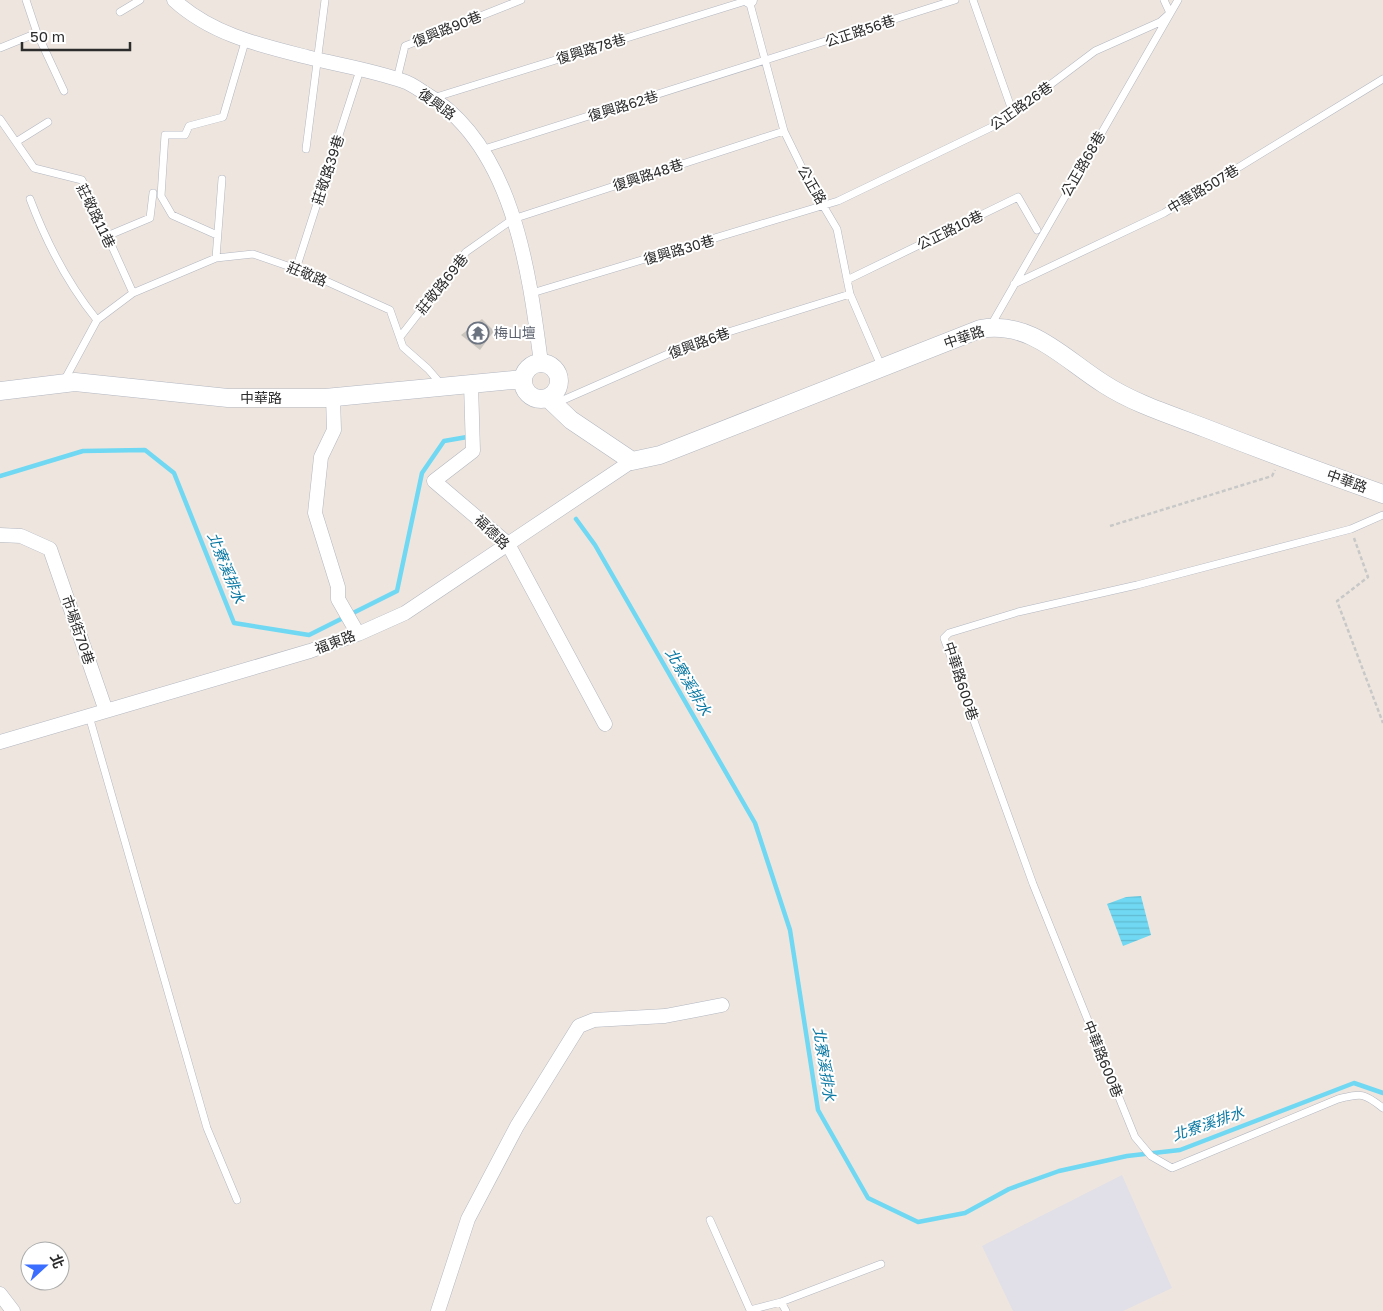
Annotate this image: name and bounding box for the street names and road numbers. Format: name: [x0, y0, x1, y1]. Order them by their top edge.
street label: 復興路90巷: [410, 7, 484, 50]
street label: 公正路56巷: [823, 11, 897, 50]
street label: 復興路78巷: [554, 30, 628, 67]
street label: 公正路26巷: [986, 78, 1055, 133]
street label: 復興路: [415, 84, 459, 123]
street label: 復興路62巷: [586, 87, 660, 124]
street label: 公正路68巷: [1057, 128, 1108, 200]
street label: 莊敬路39巷: [308, 133, 347, 207]
street label: 復興路48巷: [610, 155, 685, 194]
street label: 中華路507巷: [1164, 161, 1242, 217]
street label: 公正路: [795, 162, 830, 207]
street label: 莊敬路11巷: [74, 181, 119, 251]
street label: 公正路10巷: [914, 206, 986, 253]
street label: 復興路30巷: [641, 231, 716, 268]
street label: 莊敬路69巷: [412, 250, 471, 317]
street label: 莊敬路: [285, 258, 330, 289]
street label: 中華路: [941, 322, 986, 351]
street label: 復興路6巷: [666, 324, 732, 362]
street label: 中華路: [240, 389, 282, 406]
street label: 中華路: [1325, 465, 1370, 496]
street label: 福德路: [471, 511, 513, 552]
street label: 市場街70巷: [59, 593, 98, 667]
street label: 福東路: [312, 626, 357, 657]
street label: 中華路600巷: [941, 639, 982, 722]
street label: 中華路600巷: [1080, 1018, 1127, 1100]

